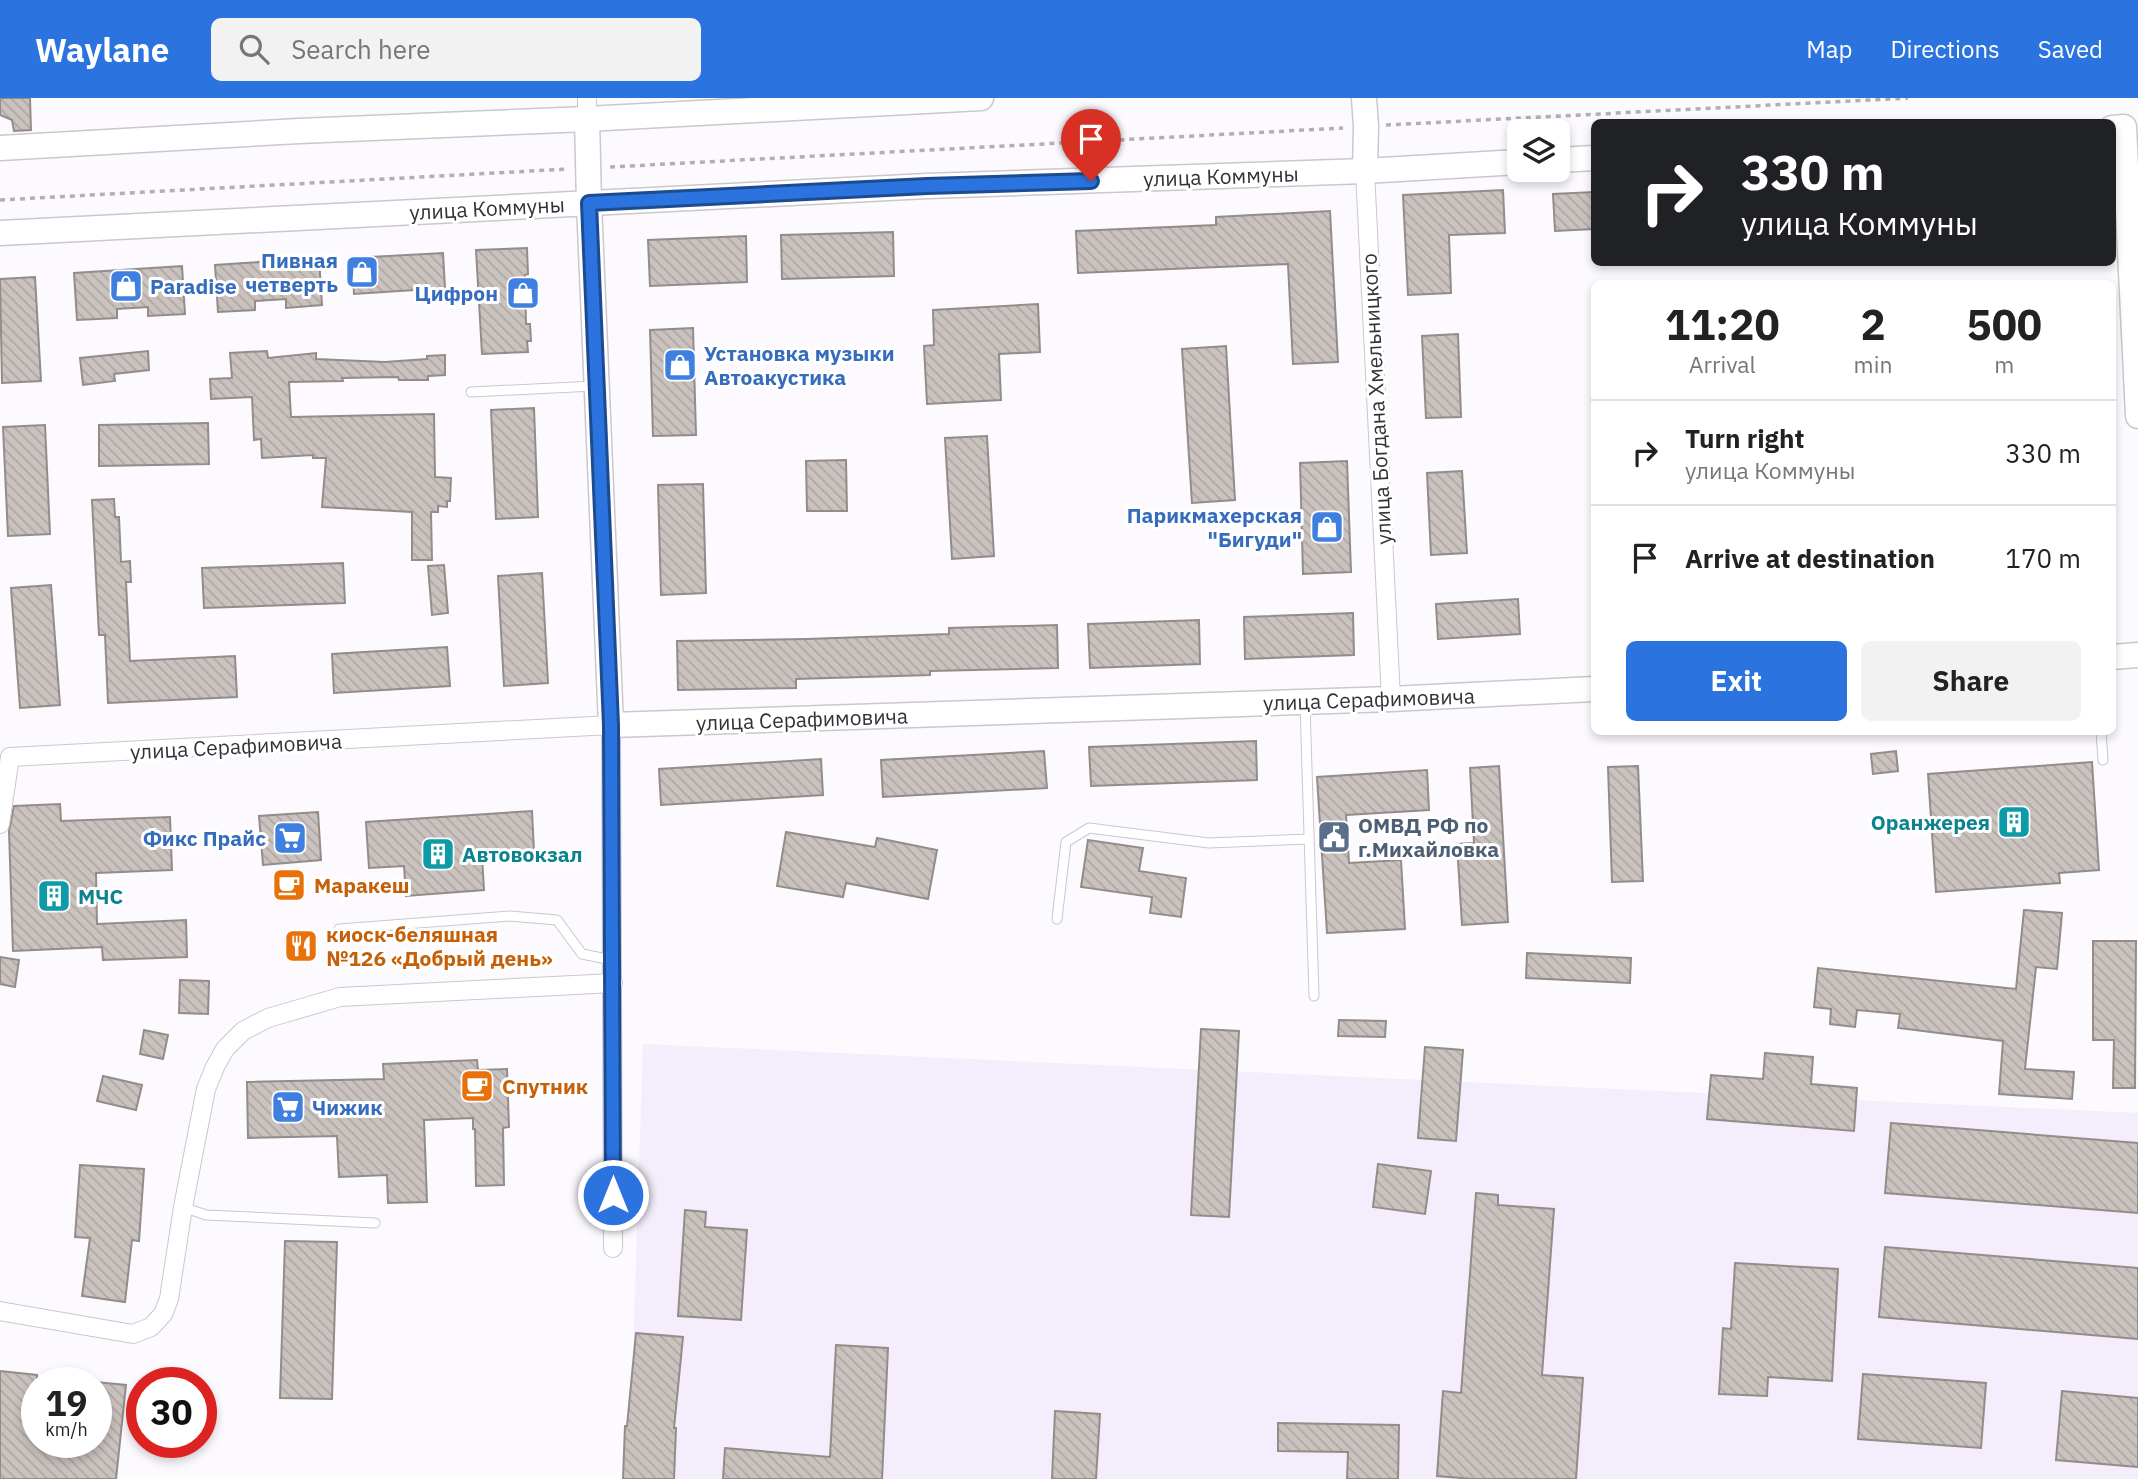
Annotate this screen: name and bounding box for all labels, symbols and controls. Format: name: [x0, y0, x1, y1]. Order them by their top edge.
search box: [211, 18, 701, 81]
text: Waylane: [35, 28, 169, 71]
icon: search: [235, 30, 273, 68]
text: Search here: [291, 32, 431, 66]
text: Map: [1806, 33, 1852, 65]
text: Directions: [1890, 33, 2000, 65]
text: Saved: [2038, 33, 2103, 65]
pin: [1061, 109, 1121, 181]
map controls: [1507, 119, 1570, 182]
button: layers: [1507, 119, 1570, 182]
icon: arrive: [1072, 120, 1110, 158]
text: 330 m: [1741, 140, 1885, 203]
icon: right: [1626, 147, 1717, 238]
street label: улица Коммуны: [1143, 159, 1299, 193]
street label: улица Коммуны: [409, 190, 565, 226]
text: улица Коммуны: [1741, 202, 1978, 244]
place label: Пивная четверть: [245, 246, 338, 298]
shop icon: Пивная четверть: [343, 253, 381, 291]
street label: улица Богдана Хмельницкого: [1354, 253, 1398, 545]
shop icon: Paradise: [107, 267, 145, 305]
place label: Paradise: [150, 272, 237, 300]
shop icon: Цифрон: [504, 274, 542, 312]
place label: Цифрон: [415, 279, 498, 307]
text: 11:20: [1665, 297, 1780, 352]
text: 2: [1860, 297, 1886, 352]
text: 500: [1966, 297, 2042, 352]
place label: Установка музыки Автоакустика: [704, 339, 895, 391]
shop icon: Установка музыки Автоакустика: [661, 346, 699, 384]
text: Arrival: [1689, 349, 1756, 379]
text: min: [1854, 349, 1892, 379]
text: m: [1994, 349, 2014, 379]
text: Turn right: [1685, 421, 1804, 455]
icon: right: [1626, 434, 1664, 472]
text: 330 m: [2005, 436, 2081, 470]
text: улица Коммуны: [1685, 455, 1855, 485]
place label: Парикмахерская "Бигуди": [1127, 501, 1302, 553]
shop icon: Парикмахерская "Бигуди": [1308, 508, 1346, 546]
icon: arrive: [1626, 539, 1664, 577]
text: Arrive at destination: [1685, 541, 1935, 575]
text: 170 m: [2005, 541, 2081, 575]
button: Exit: [1626, 641, 1847, 721]
button: Share: [1861, 641, 2081, 721]
street label: улица Серафимовича: [1262, 681, 1476, 717]
street label: улица Серафимовича: [695, 701, 909, 737]
street label: улица Серафимовича: [129, 726, 343, 766]
building icon: Оранжерея: [1995, 803, 2033, 841]
place label: Оранжерея: [1871, 808, 1990, 836]
place label: ОМВД РФ по г.Михайловка: [1358, 811, 1499, 863]
public building icon: ОМВД РФ по г.Михайловка: [1315, 818, 1353, 856]
supermarket icon: Фикс Прайс: [271, 819, 309, 857]
place label: Фикс Прайс: [143, 824, 266, 852]
building icon: Автовокзал: [419, 835, 457, 873]
place label: Автовокзал: [462, 840, 583, 868]
cafe icon: Маракеш: [270, 866, 308, 904]
place label: Маракеш: [314, 871, 410, 899]
building icon: МЧС: [35, 877, 73, 915]
place label: МЧС: [78, 882, 123, 910]
place label: киоск-беляшная №126 «Добрый день»: [326, 920, 553, 972]
restaurant icon: киоск-беляшная №126 «Добрый день»: [282, 927, 320, 965]
cafe icon: Спутник: [458, 1067, 496, 1105]
place label: Спутник: [502, 1072, 588, 1100]
supermarket icon: Чижик: [269, 1088, 307, 1126]
place label: Чижик: [312, 1093, 383, 1121]
position arrow: [576, 1158, 650, 1232]
speed limit sign: 30: [126, 1367, 217, 1458]
text: 19: [45, 1380, 88, 1426]
text: km/h: [45, 1418, 88, 1441]

